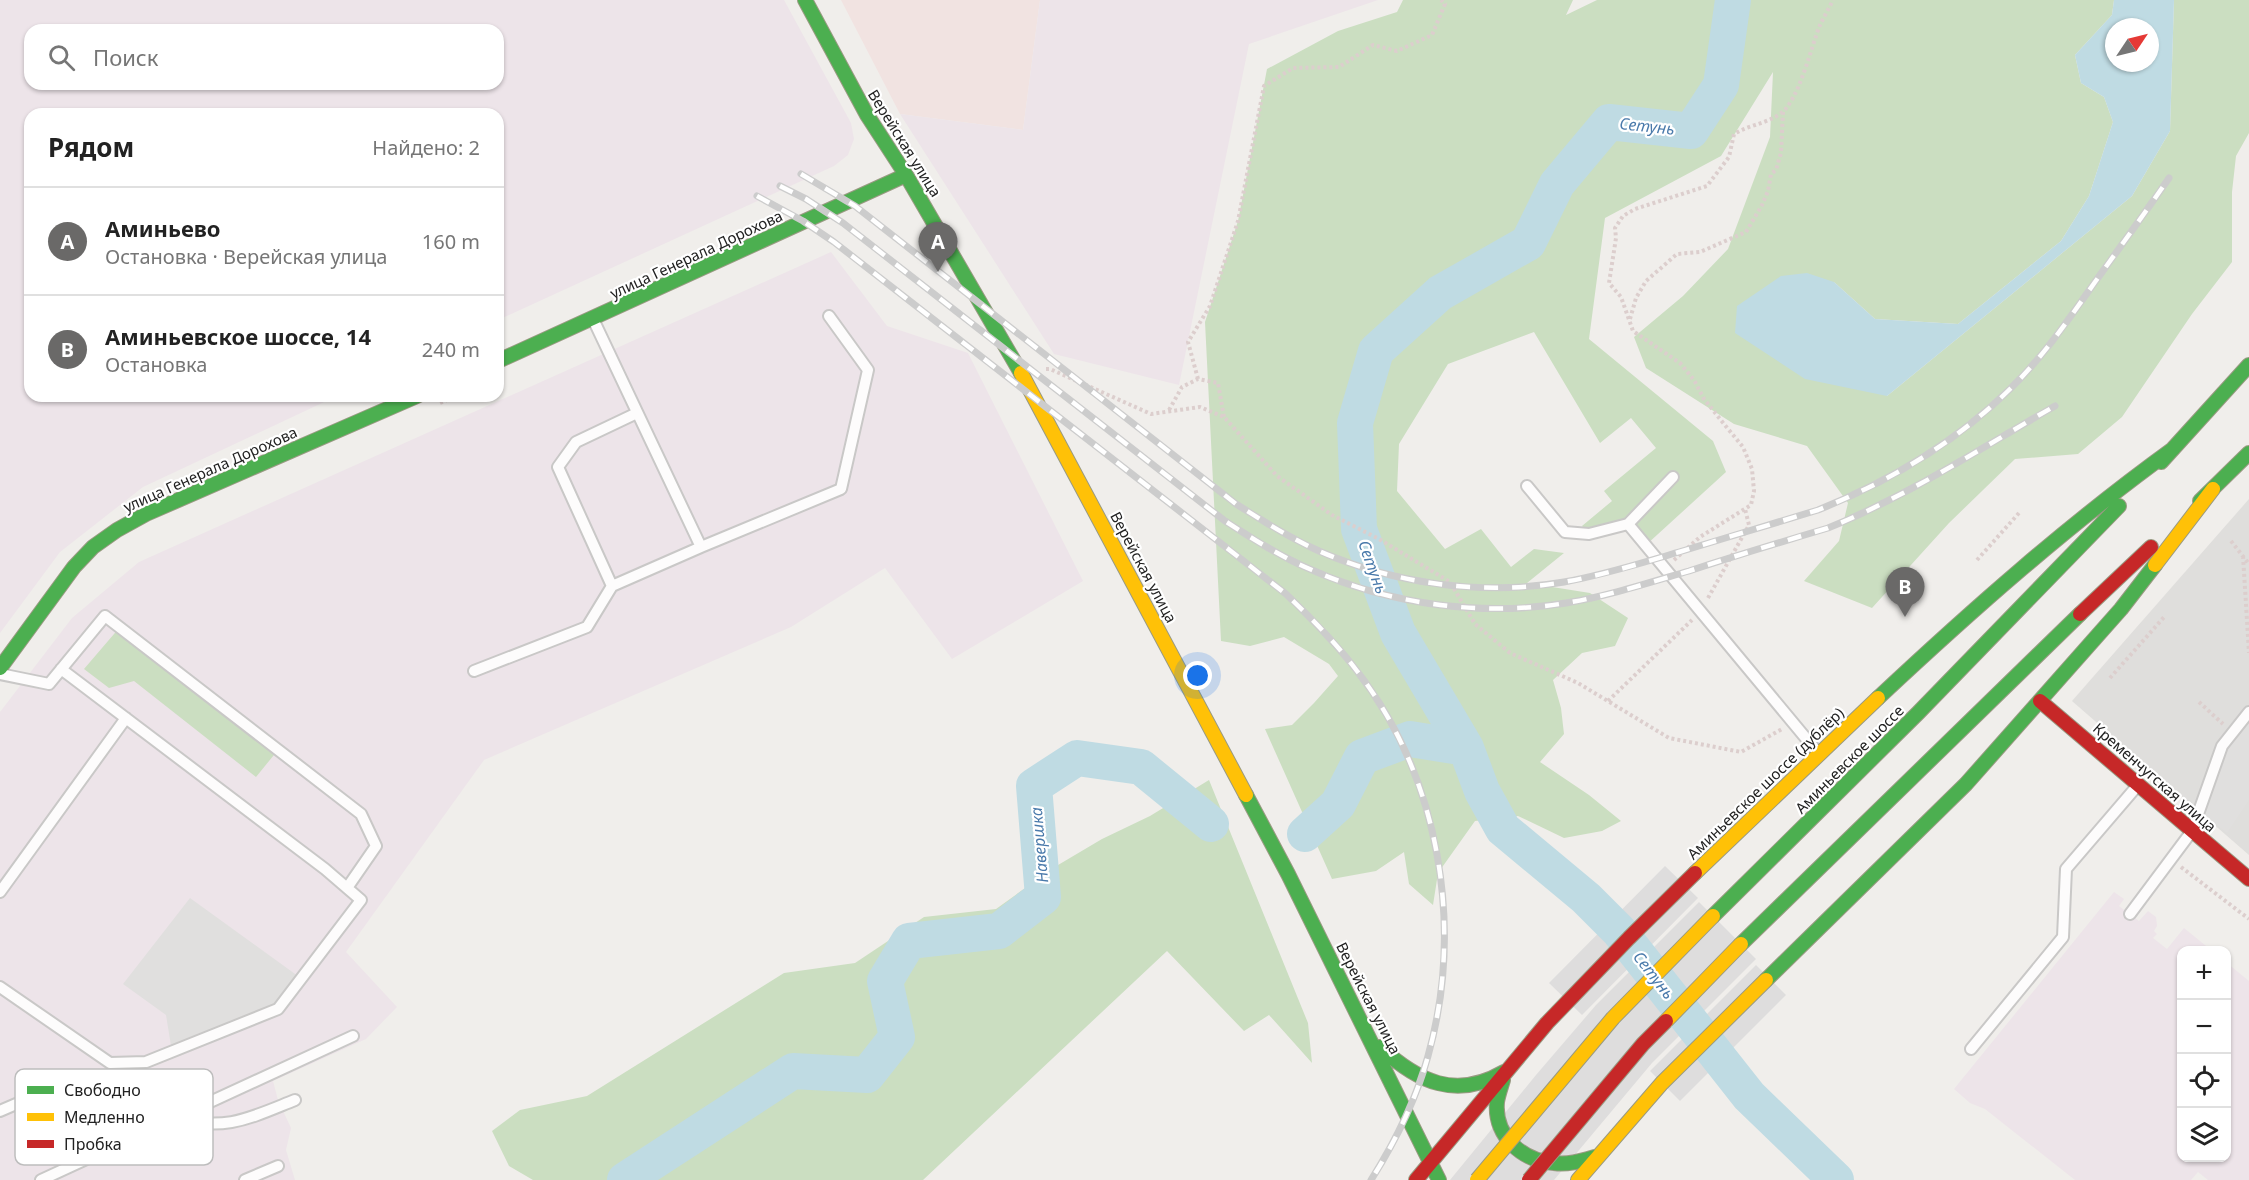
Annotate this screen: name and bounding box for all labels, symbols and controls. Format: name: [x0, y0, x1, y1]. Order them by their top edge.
north arrow: [2105, 18, 2159, 72]
search box: [24, 24, 504, 90]
icon: search: [45, 41, 78, 74]
text: Поиск: [93, 42, 158, 72]
street label: Верейская улица: [864, 85, 946, 201]
water label: Сетунь: [1618, 112, 1676, 140]
text: Рядом: [48, 129, 134, 165]
text: Найдено: 2: [372, 134, 480, 161]
street label: улица Генерала Дорохова: [606, 205, 786, 303]
text: Аминьево: [105, 213, 221, 243]
pin: A: [918, 222, 958, 272]
text: A: [61, 228, 74, 255]
text: 160 m: [422, 228, 480, 255]
text: Остановка · Верейская улица: [105, 243, 387, 270]
text: Аминьевское шоссе, 14: [105, 321, 371, 351]
text: B: [61, 336, 74, 363]
text: 240 m: [422, 336, 480, 363]
text: Остановка: [105, 351, 207, 378]
street label: улица Генерала Дорохова: [120, 422, 300, 516]
street label: Верейская улица: [1106, 508, 1182, 626]
water label: Сетунь: [1353, 537, 1393, 597]
pin: B: [1886, 568, 1924, 617]
your location: [1183, 661, 1212, 690]
street label: Аминьевское шоссе: [1790, 700, 1908, 818]
street label: Аминьевское шоссе (дублёр): [1682, 703, 1848, 863]
street label: Кременчугская улица: [2089, 718, 2221, 836]
water label: Навершка: [1025, 806, 1053, 884]
street label: Верейская улица: [1332, 939, 1406, 1057]
water label: Сетунь: [1628, 946, 1680, 1004]
map controls: [2177, 946, 2231, 1162]
button: +: [2177, 946, 2231, 1000]
button: −: [2177, 1000, 2231, 1054]
button: locate: [2177, 1054, 2231, 1108]
legend: [15, 1069, 213, 1165]
text: Свободно: [64, 1079, 141, 1101]
text: Медленно: [64, 1106, 145, 1128]
button: layers: [2177, 1108, 2231, 1162]
text: Пробка: [64, 1133, 122, 1155]

